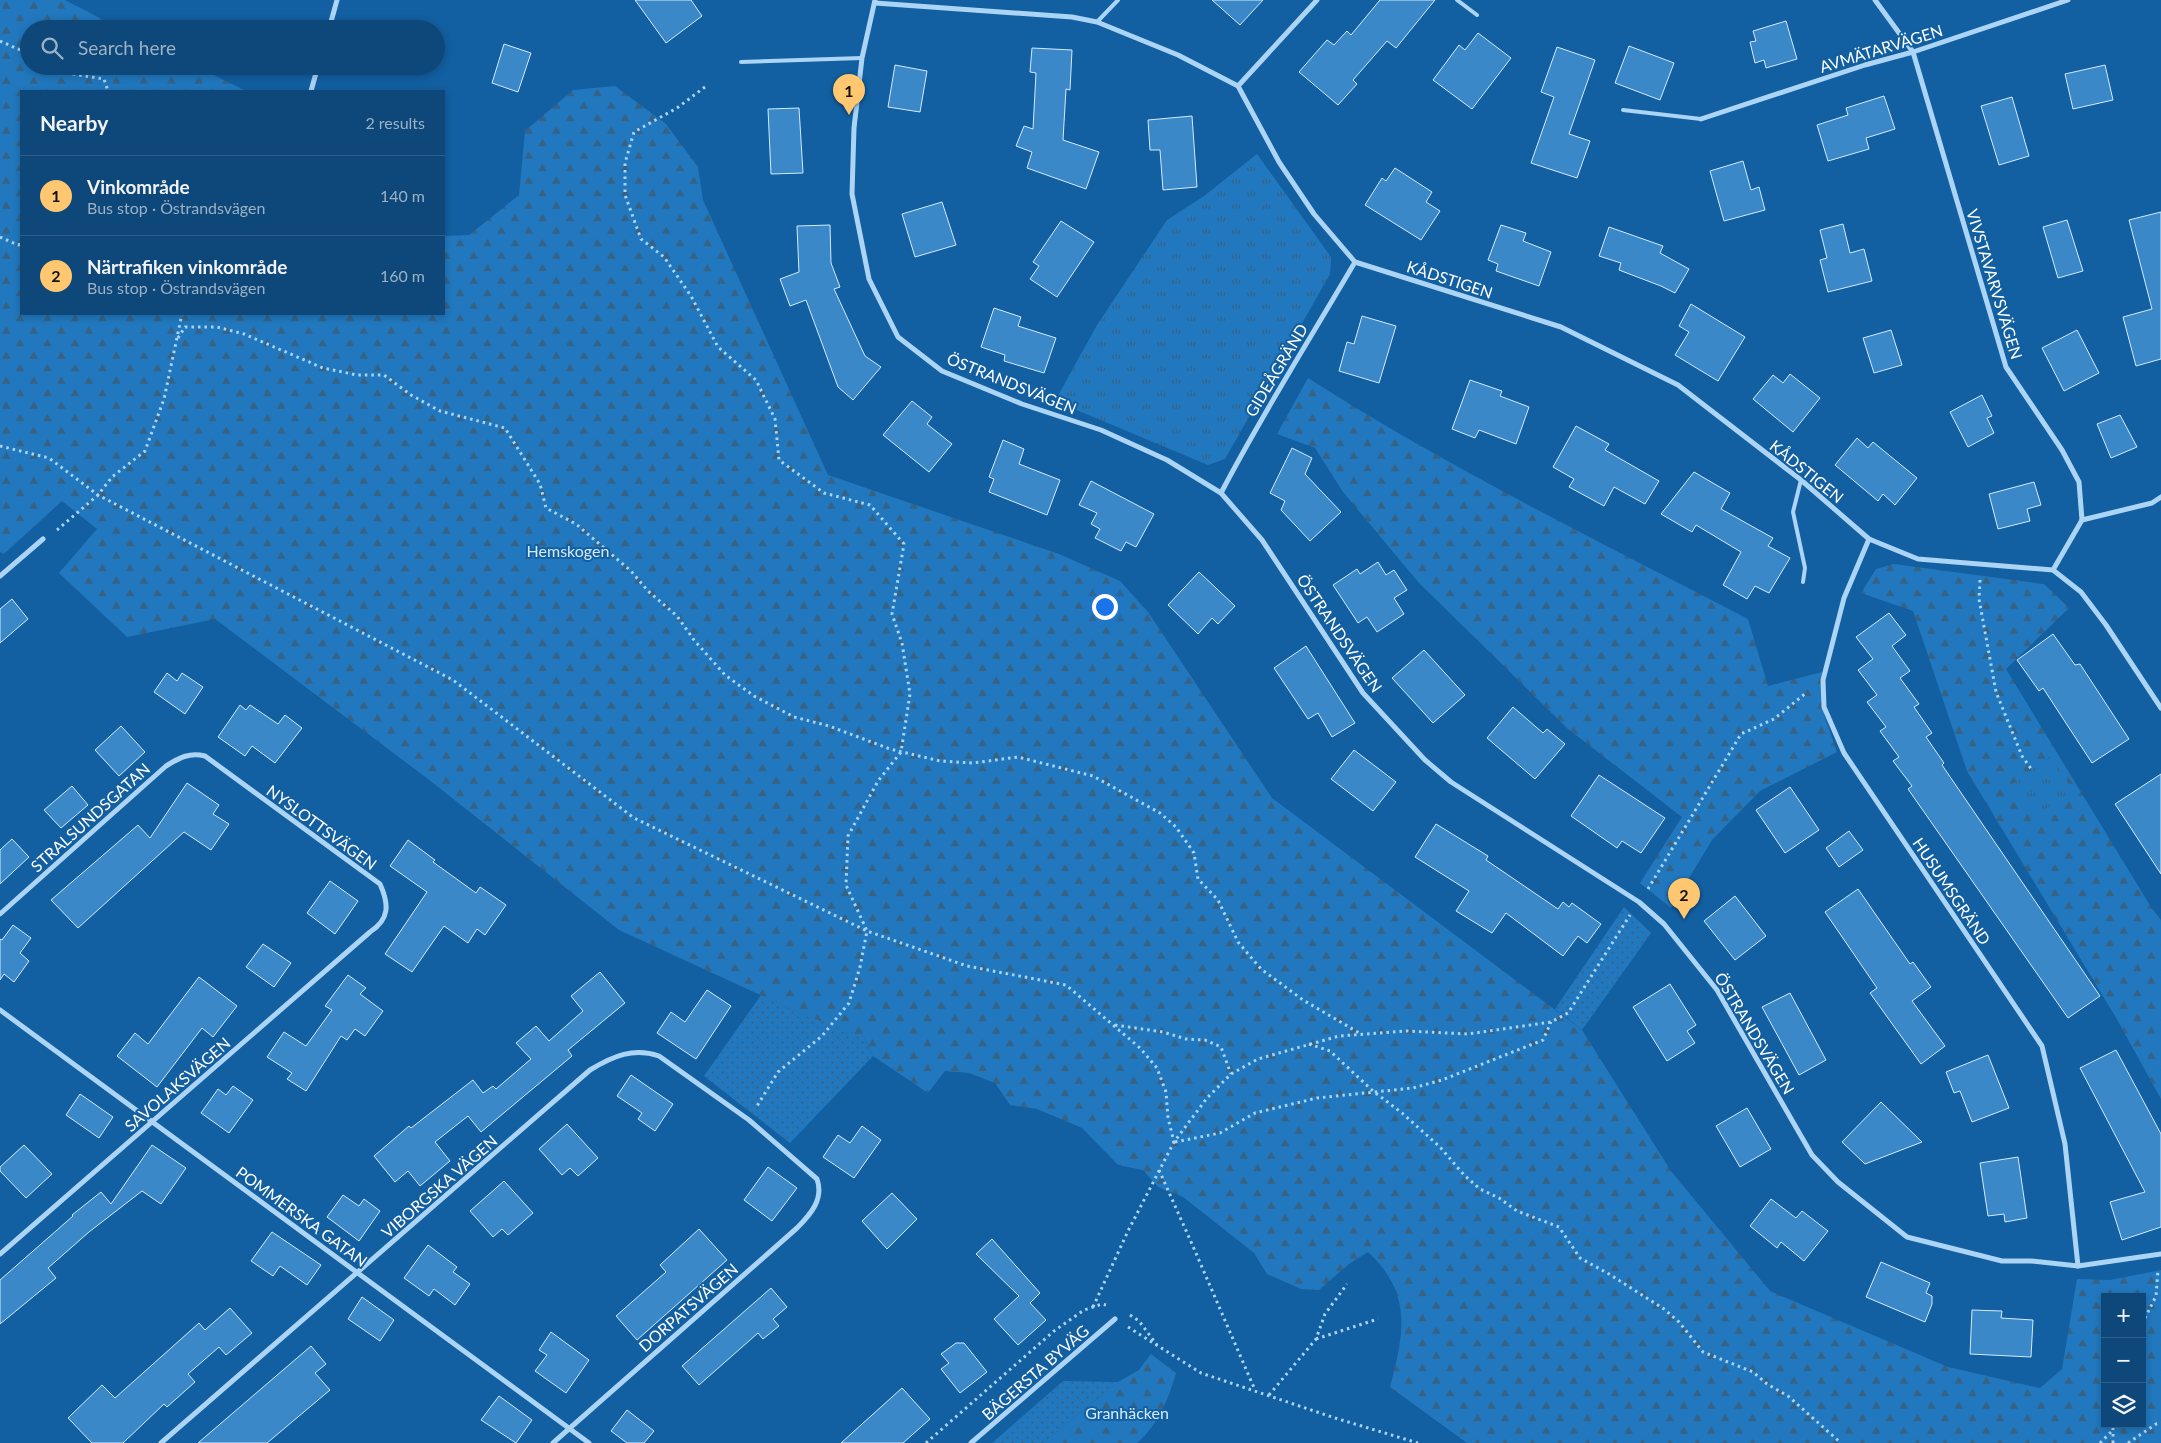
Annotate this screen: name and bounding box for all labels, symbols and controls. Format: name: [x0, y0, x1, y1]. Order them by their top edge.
search box: [20, 20, 445, 75]
street label: AVMÄTARVÄGEN: [1817, 20, 1945, 76]
icon: search: [38, 34, 66, 62]
text: Search here: [78, 36, 176, 59]
pin: 1: [833, 74, 865, 115]
text: Nearby: [40, 110, 108, 135]
text: 2 results: [365, 113, 425, 132]
text: Vinkområde: [87, 175, 190, 198]
text: 1: [51, 186, 61, 205]
text: 140 m: [380, 186, 425, 205]
text: Bus stop · Östrandsvägen: [87, 198, 265, 217]
street label: VIVSTAVARVSVÄGEN: [1963, 207, 2027, 361]
text: Närtrafiken vinkområde: [87, 255, 287, 278]
street label: KÅDSTIGEN: [1405, 256, 1495, 302]
text: 2: [51, 266, 61, 285]
text: 160 m: [380, 266, 425, 285]
text: Bus stop · Östrandsvägen: [87, 278, 265, 297]
street label: GIDEÅGRÄND: [1241, 320, 1311, 420]
street label: ÖSTRANDSVÄGEN: [944, 348, 1080, 418]
street label: KÅDSTIGEN: [1766, 435, 1848, 507]
park label: Hemskogen: [527, 541, 609, 560]
street label: ÖSTRANDSVÄGEN: [1293, 570, 1387, 696]
your location: [1092, 594, 1118, 620]
street label: STRALSUNDSGATAN: [27, 759, 153, 875]
street label: NYSLOTTSVÄGEN: [263, 781, 381, 873]
street label: HUSUMSGRÄND: [1909, 834, 1995, 948]
pin: 2: [1668, 878, 1700, 919]
street label: ÖSTRANDSVÄGEN: [1711, 969, 1799, 1097]
street label: SAVOLAKSVÄGEN: [120, 1033, 234, 1135]
street label: VIBORGSKA VÄGEN: [377, 1131, 501, 1241]
street label: POMMERSKA GATAN: [233, 1162, 371, 1270]
street label: DORPATSVÄGEN: [635, 1259, 741, 1355]
map controls: [2101, 1293, 2146, 1428]
button: +: [2101, 1293, 2146, 1338]
street label: BÄGERSTA BYVÄG: [978, 1320, 1092, 1424]
button: −: [2101, 1338, 2146, 1383]
button: layers: [2101, 1383, 2146, 1428]
park label: Granhäcken: [1085, 1403, 1169, 1422]

